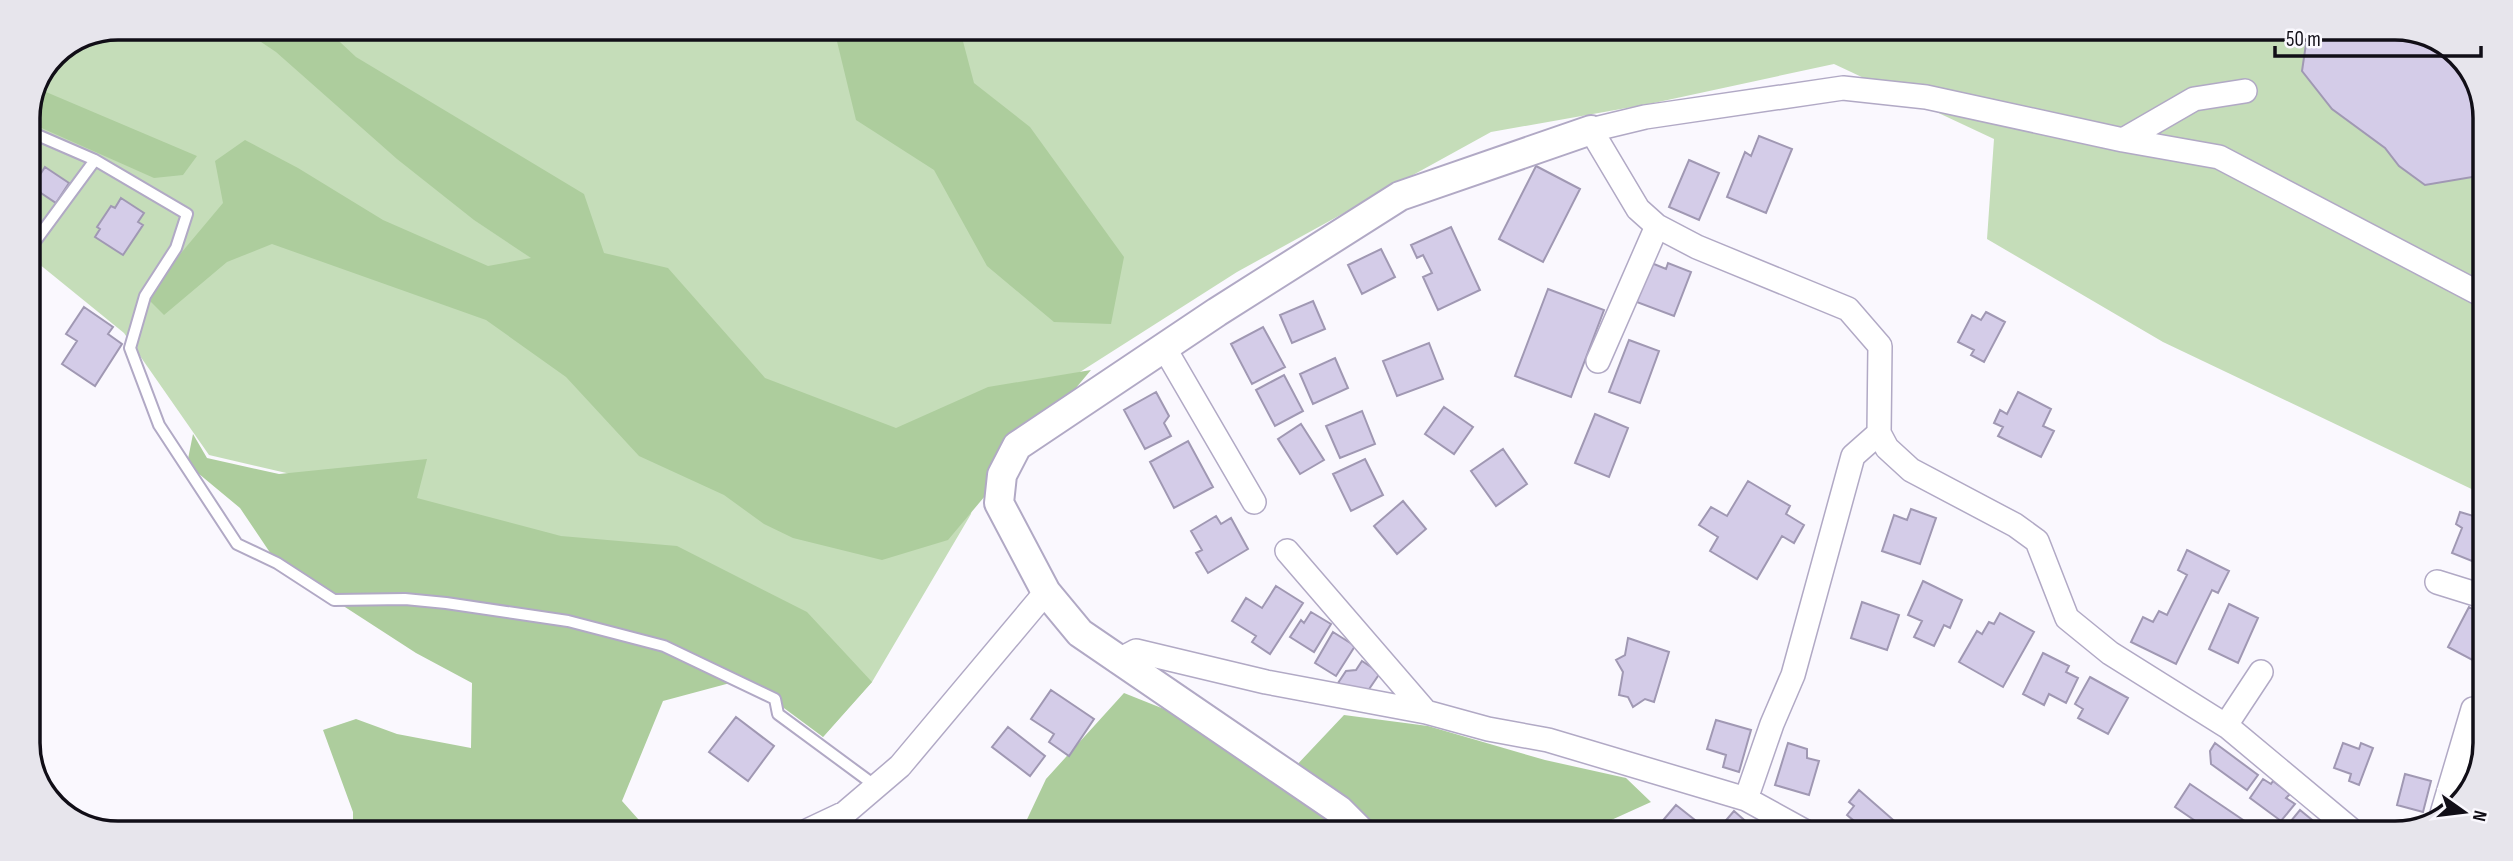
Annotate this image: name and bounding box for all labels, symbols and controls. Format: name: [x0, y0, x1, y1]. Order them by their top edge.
scale bar: [2275, 14, 2482, 58]
text: 50 m: [2286, 27, 2321, 52]
north arrow: [2429, 777, 2499, 847]
text: N: [2467, 808, 2491, 823]

